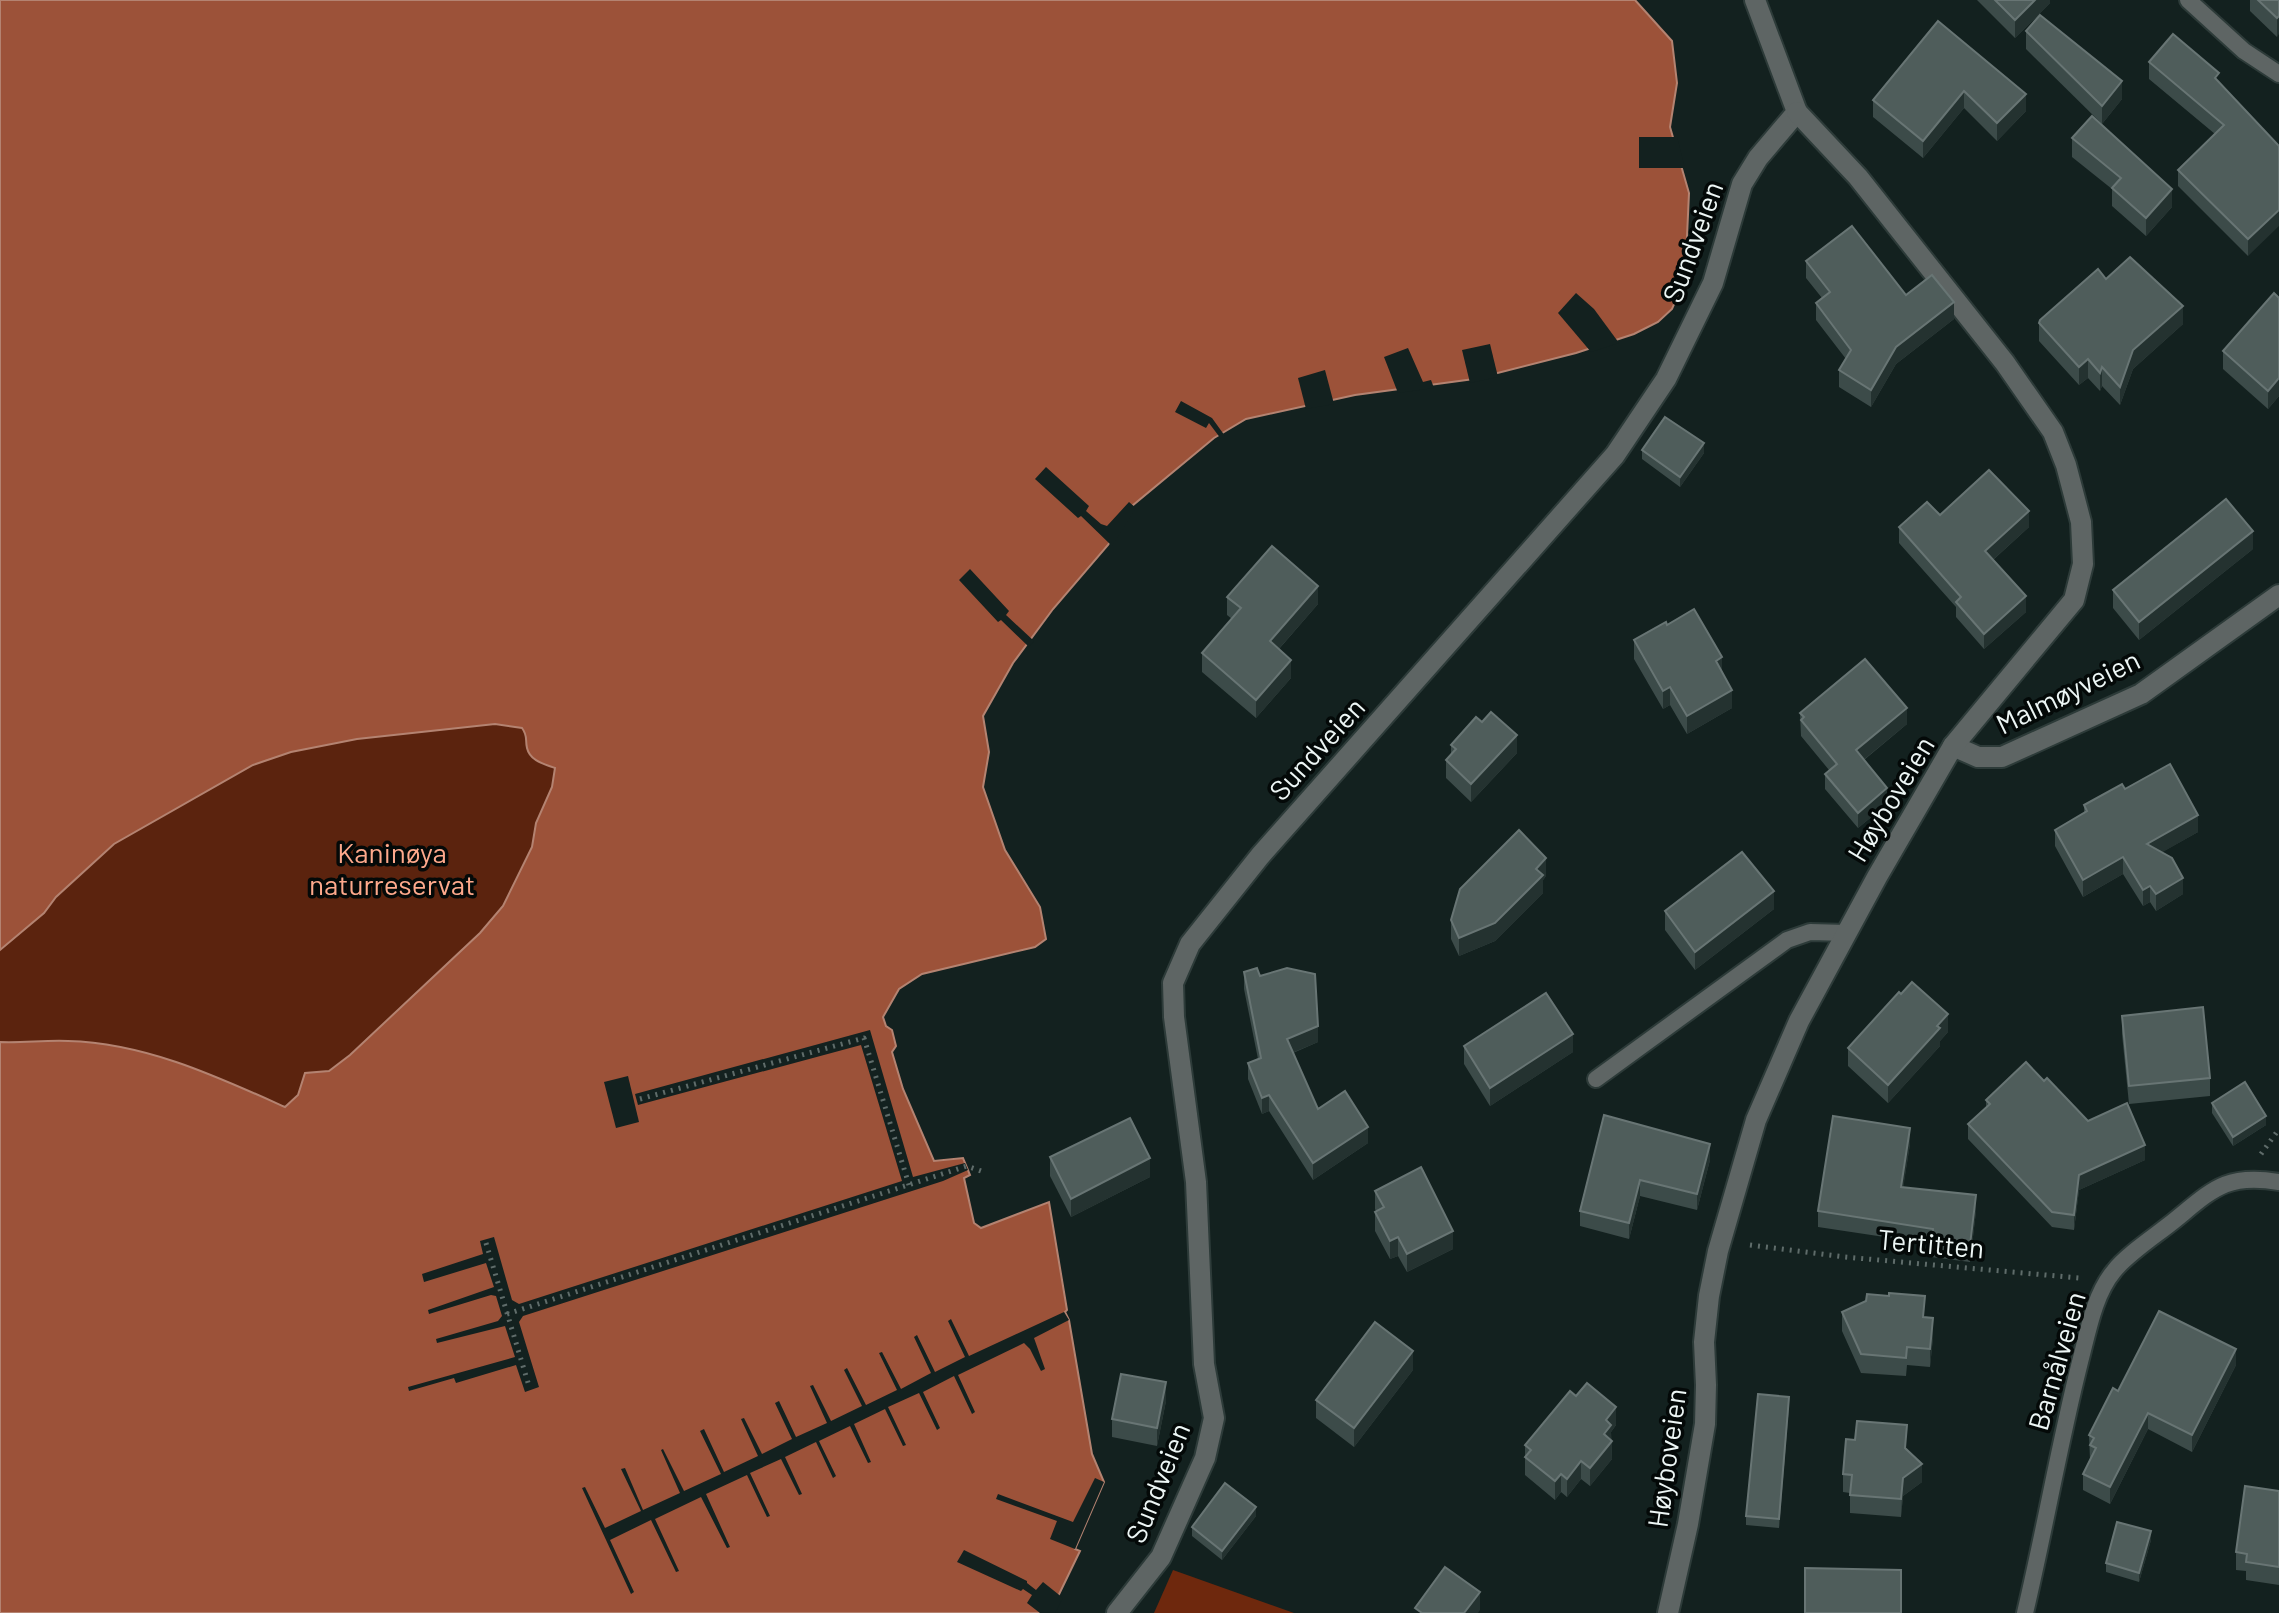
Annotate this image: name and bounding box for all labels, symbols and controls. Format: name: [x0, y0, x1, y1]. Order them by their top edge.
street label: Sundveien: [1654, 176, 1730, 307]
street label: Malmøyveien: [1990, 642, 2145, 741]
street label: Sundveien: [1261, 690, 1371, 807]
street label: Høyboveien: [1839, 730, 1941, 867]
park label: Kaninøya naturreservat: [309, 835, 475, 901]
street label: Tertitten: [1876, 1221, 1986, 1265]
street label: Barnålveien: [2020, 1287, 2092, 1434]
street label: Høyboveien: [1639, 1386, 1693, 1530]
street label: Sundveien: [1118, 1418, 1197, 1548]

